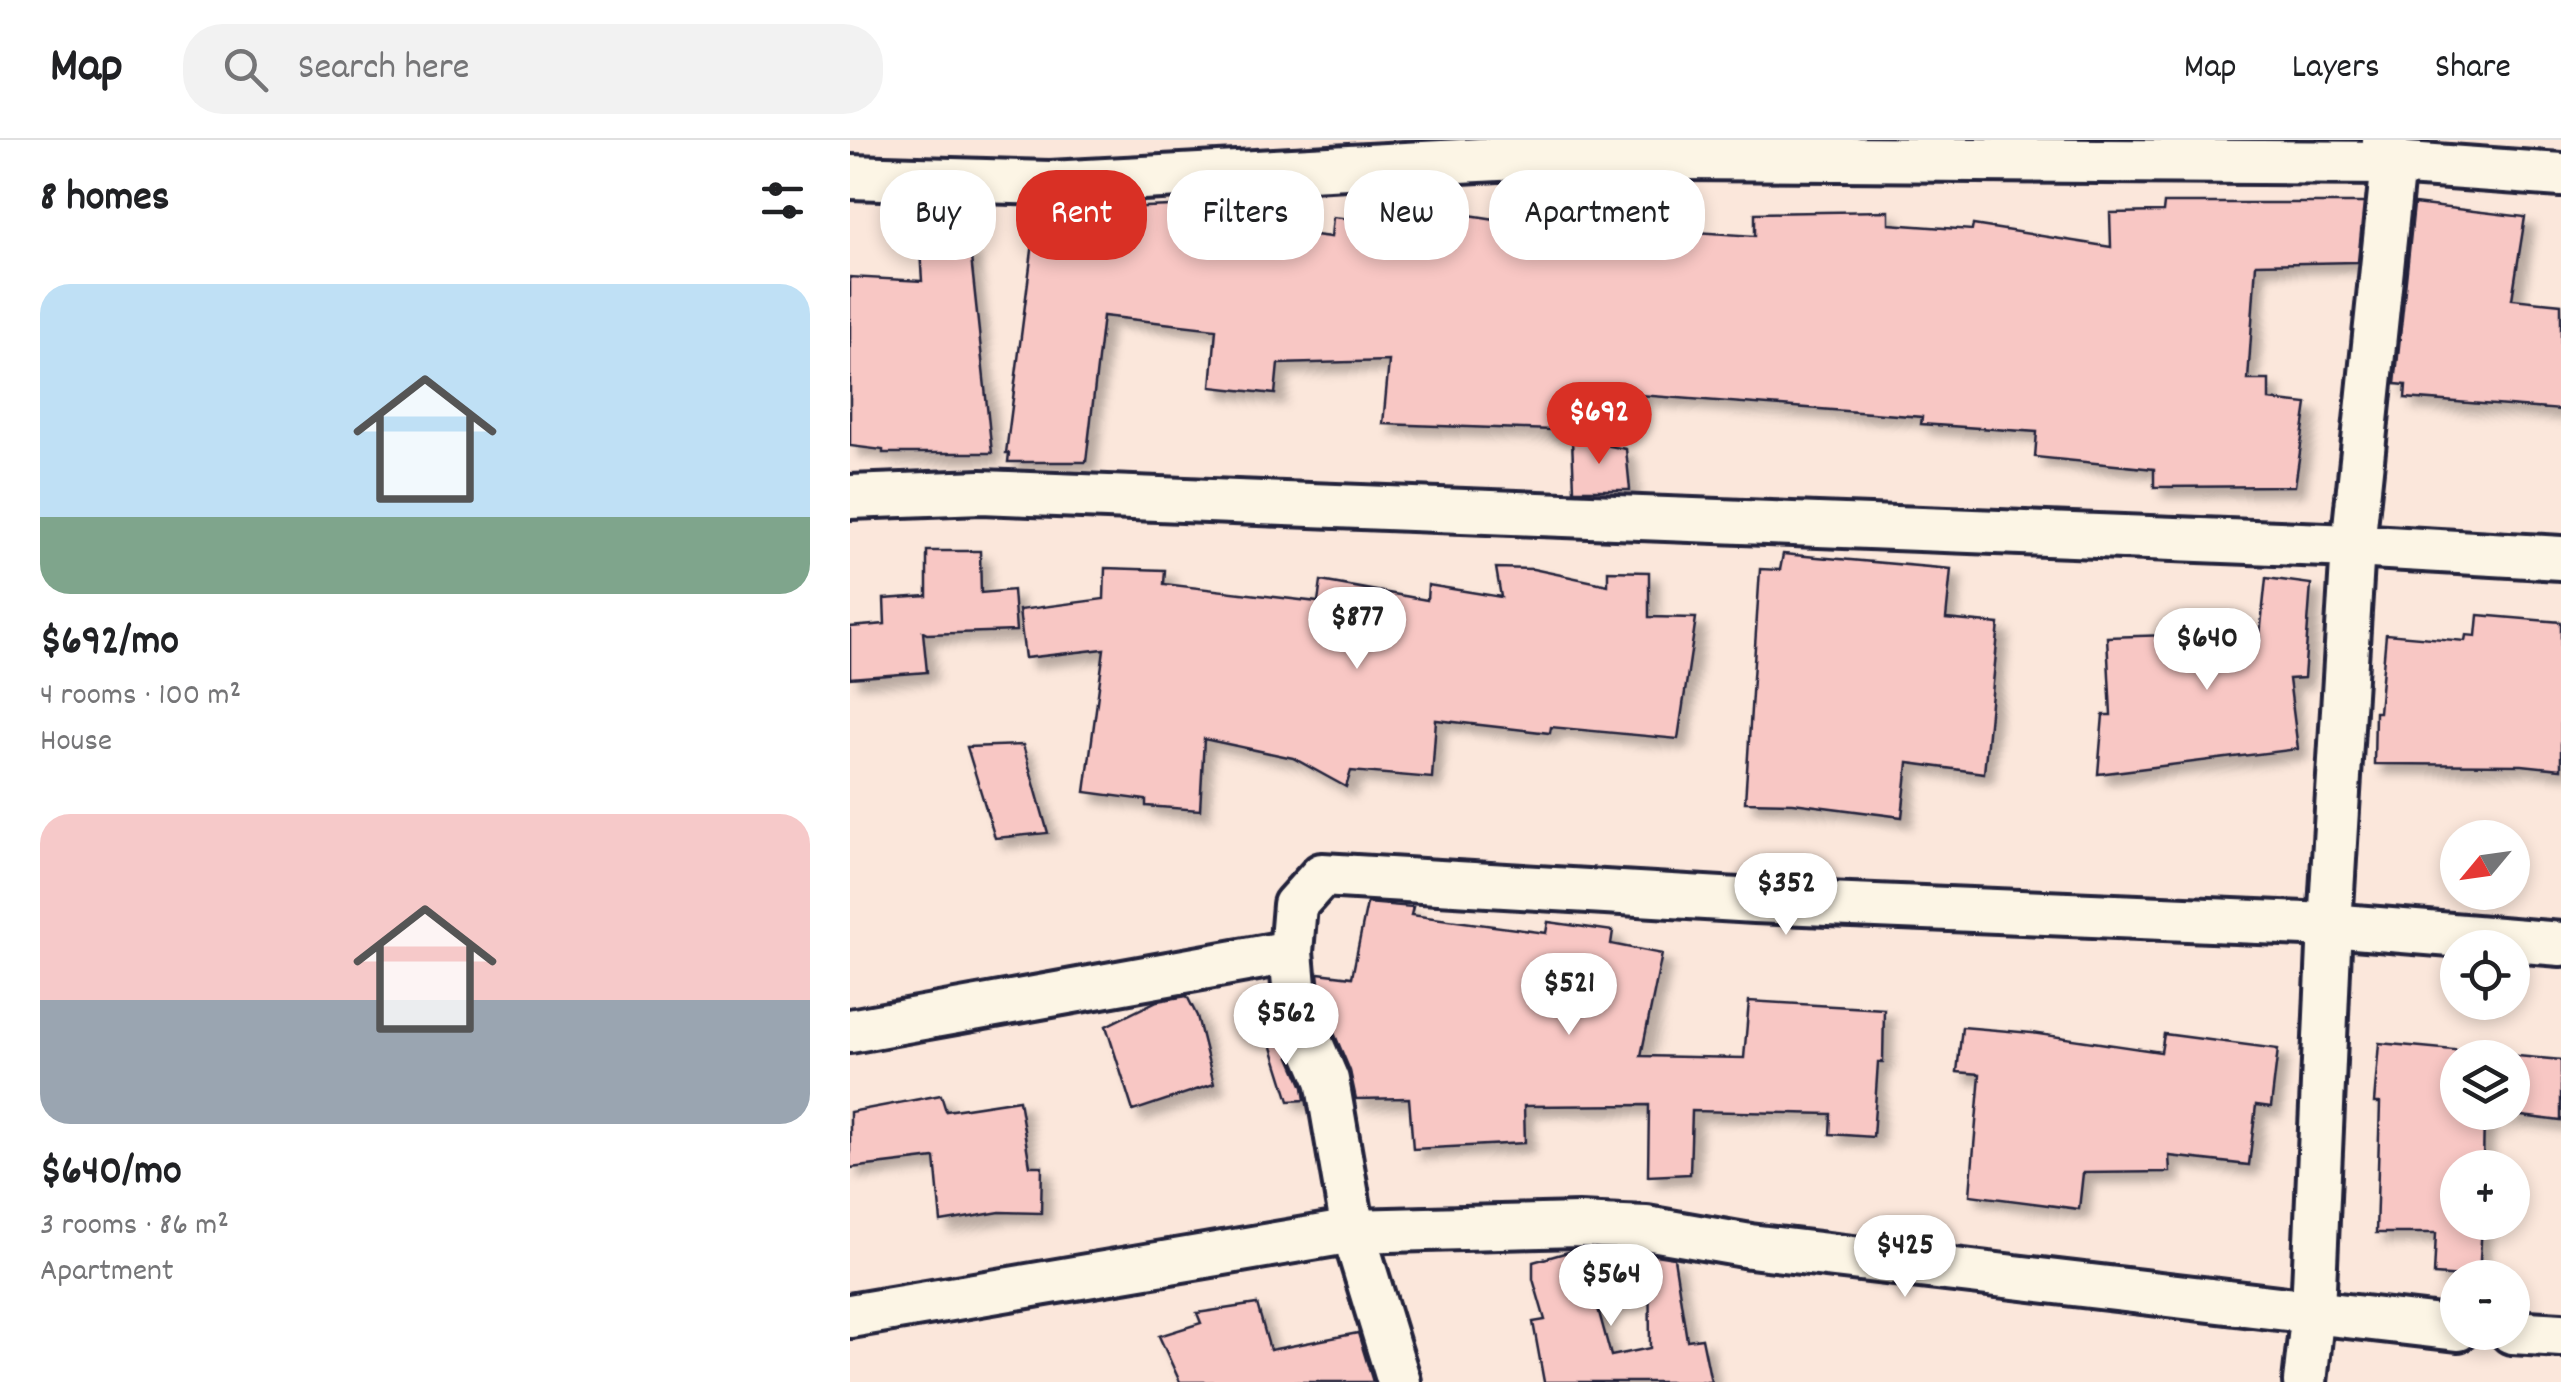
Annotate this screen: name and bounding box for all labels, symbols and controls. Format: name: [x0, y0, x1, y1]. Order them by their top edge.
search box: [183, 24, 883, 114]
text: Map: [50, 35, 123, 104]
icon: search: [218, 42, 273, 97]
text: Search here: [298, 42, 470, 97]
text: Map: [2184, 44, 2237, 94]
text: Layers: [2292, 44, 2380, 94]
text: Share: [2435, 44, 2511, 94]
text: 8 homes: [40, 170, 169, 230]
chip: Buy: [880, 170, 996, 260]
chip: Rent: [1016, 170, 1147, 260]
chip: Filters: [1167, 170, 1324, 260]
chip: New: [1344, 170, 1469, 260]
chip: Apartment: [1489, 170, 1705, 260]
icon: filters: [755, 173, 810, 228]
icon: home: [335, 349, 515, 529]
pin: $692: [1540, 382, 1658, 467]
text: $692: [1569, 391, 1629, 437]
pin: $877: [1298, 587, 1416, 672]
text: $877: [1330, 596, 1384, 642]
pin: $640: [2148, 608, 2266, 693]
text: $692/mo: [40, 614, 179, 674]
text: $640: [2176, 617, 2238, 663]
text: 4 rooms · 100 m²: [40, 674, 241, 720]
text: House: [40, 720, 112, 766]
north arrow: [2440, 820, 2530, 910]
map controls: [2440, 820, 2530, 1350]
pin: $352: [1727, 853, 1845, 938]
text: $352: [1756, 862, 1816, 908]
icon: home: [335, 879, 515, 1059]
button: locate: [2440, 930, 2530, 1020]
pin: $521: [1510, 953, 1628, 1038]
text: $521: [1543, 962, 1595, 1008]
pin: $562: [1227, 983, 1345, 1068]
text: $562: [1256, 992, 1316, 1038]
button: layers: [2440, 1040, 2530, 1130]
text: $640/mo: [40, 1144, 182, 1204]
button: +: [2440, 1150, 2530, 1240]
text: 3 rooms · 86 m²: [40, 1204, 229, 1250]
pin: $425: [1846, 1215, 1964, 1300]
text: $425: [1876, 1224, 1934, 1270]
pin: $564: [1552, 1244, 1670, 1329]
text: Apartment: [40, 1250, 174, 1296]
text: $564: [1581, 1253, 1641, 1299]
button: −: [2440, 1260, 2530, 1350]

